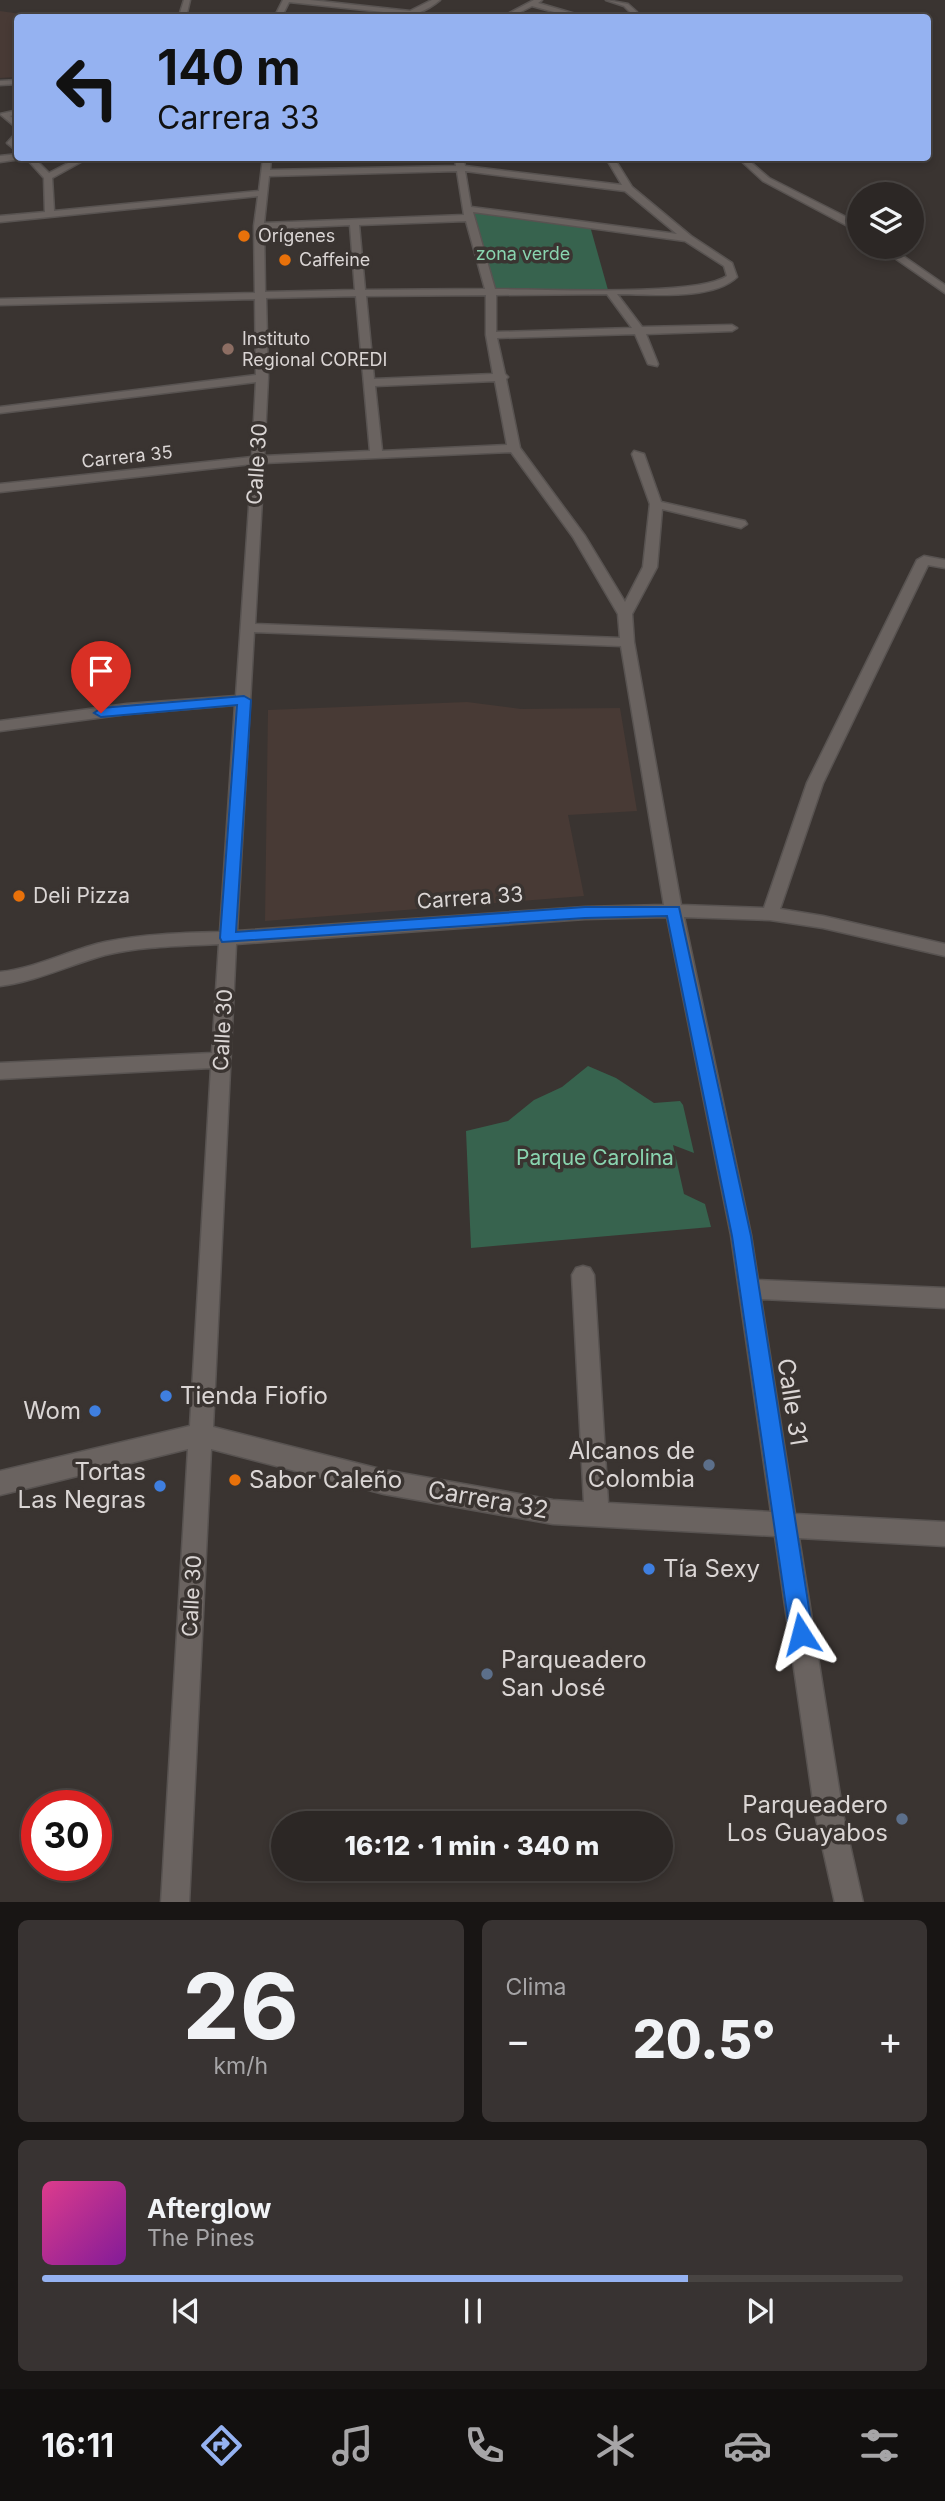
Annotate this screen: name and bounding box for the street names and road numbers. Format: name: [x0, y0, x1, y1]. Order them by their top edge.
street label: Calle 30: [241, 422, 272, 506]
street label: Carrera 35: [80, 441, 173, 472]
street label: Carrera 33: [416, 881, 524, 914]
street label: Calle 30: [208, 989, 237, 1071]
street label: Calle 31: [771, 1356, 814, 1448]
street label: Carrera 32: [426, 1475, 551, 1524]
street label: Calle 30: [177, 1555, 206, 1637]

